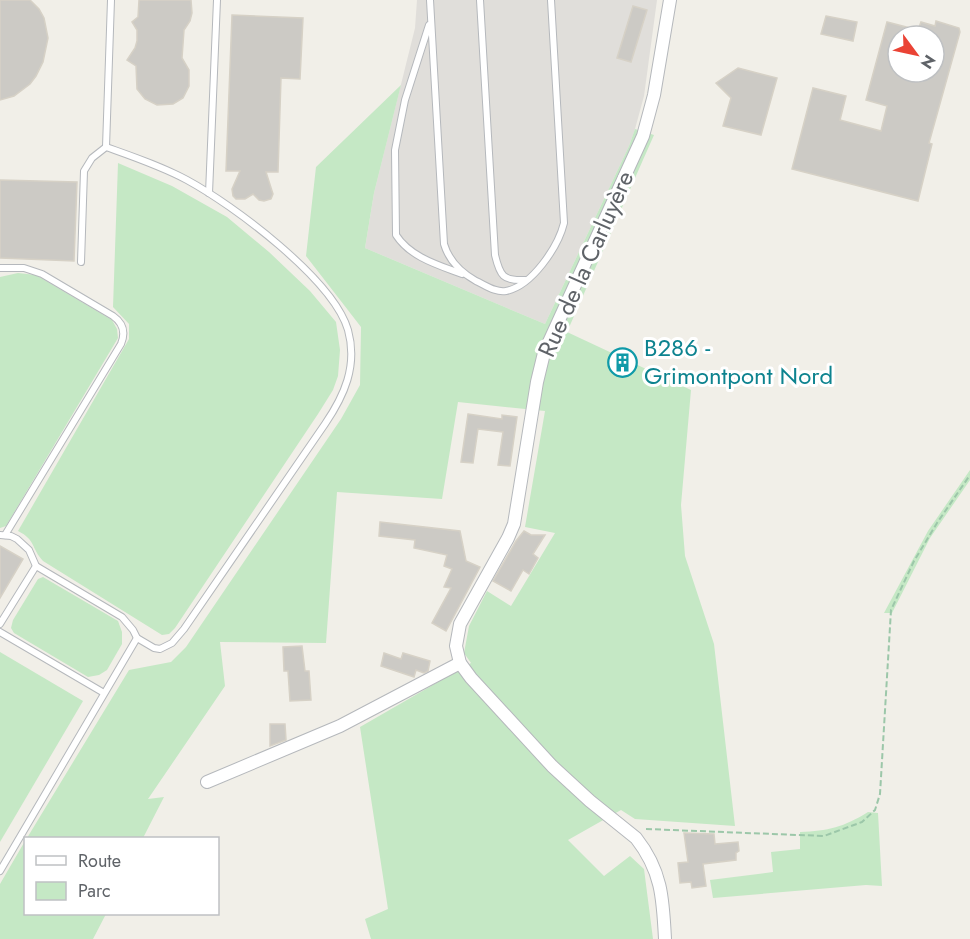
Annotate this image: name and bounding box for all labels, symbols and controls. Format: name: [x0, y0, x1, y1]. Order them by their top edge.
north arrow: [886, 24, 946, 84]
text: N: [915, 50, 941, 73]
street label: Rue de la Carluyère: [529, 165, 642, 362]
place label: B286 - Grimontpont Nord: [644, 330, 833, 393]
building icon: B286 - Grimontpont Nord: [607, 346, 639, 378]
legend: [24, 837, 219, 915]
text: Route: [78, 848, 121, 874]
text: Parc: [78, 878, 111, 904]

